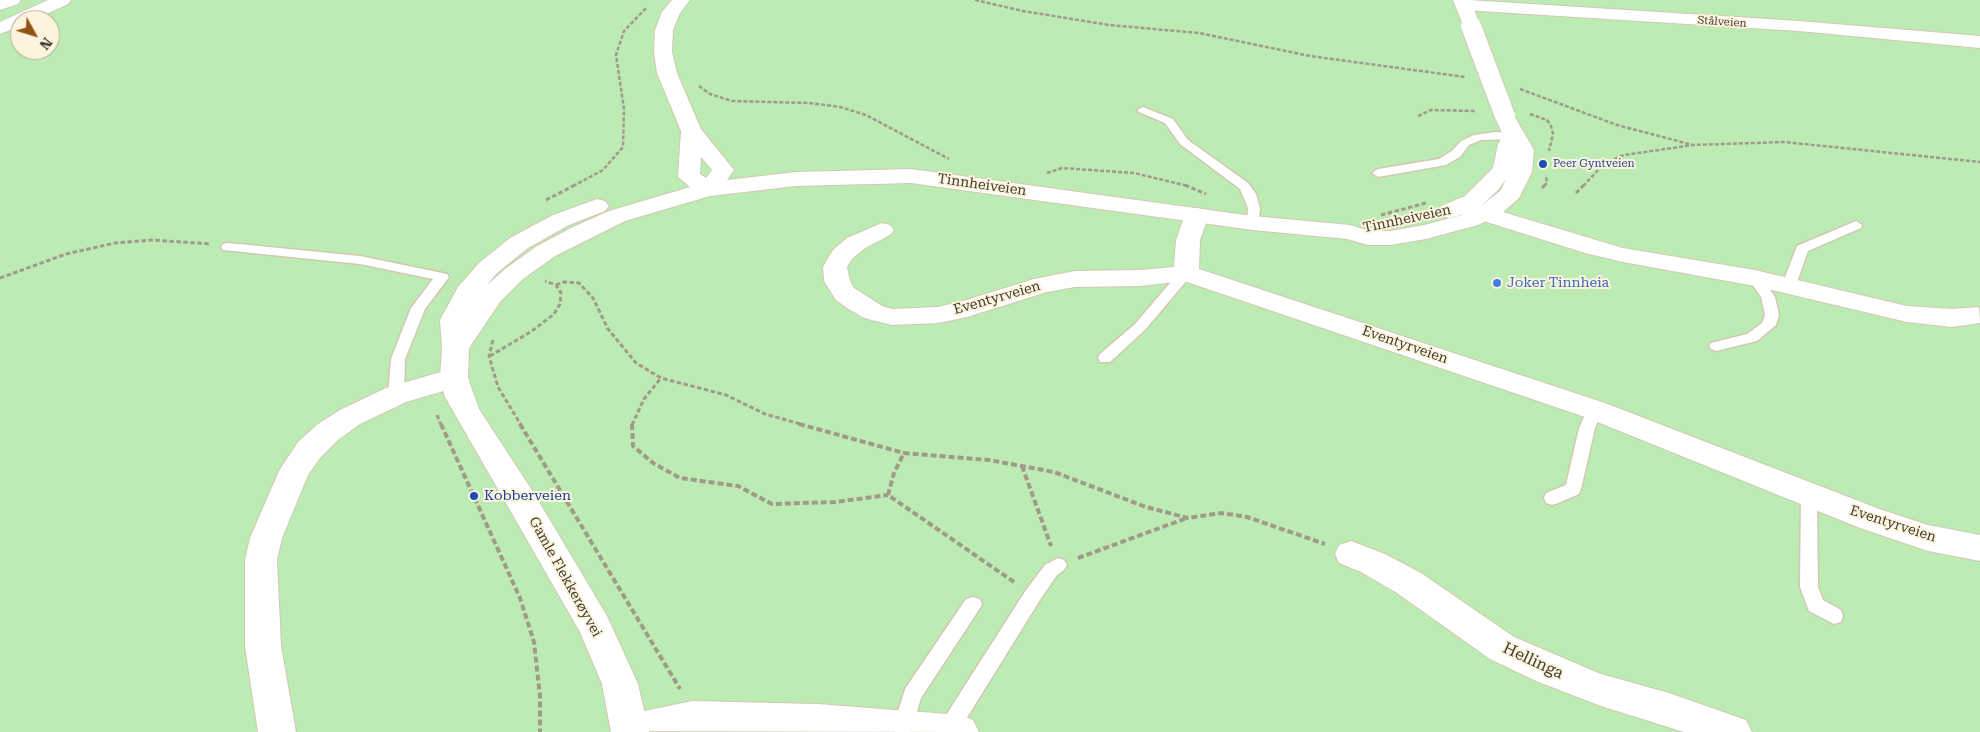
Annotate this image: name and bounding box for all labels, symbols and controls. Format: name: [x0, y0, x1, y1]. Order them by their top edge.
north arrow: [10, 10, 60, 60]
street label: Stålveien: [1697, 14, 1747, 30]
text: N: [36, 35, 55, 53]
place label: Peer Gyntveien: [1553, 157, 1635, 171]
marker: Peer Gyntveien: [1537, 158, 1549, 170]
street label: Tinnheiveien: [936, 170, 1028, 200]
street label: Tinnheiveien: [1361, 201, 1453, 237]
place label: Joker Tinnheia: [1507, 275, 1609, 291]
marker: Joker Tinnheia: [1491, 277, 1503, 289]
street label: Eventyrveien: [952, 278, 1042, 318]
street label: Eventyrveien: [1360, 322, 1450, 368]
place label: Kobberveien: [484, 488, 571, 504]
marker: Kobberveien: [468, 490, 480, 502]
street label: Eventyrveien: [1848, 502, 1938, 546]
street label: Gamle Flekkerøyvei: [525, 514, 605, 640]
street label: Hellinga: [1500, 639, 1566, 683]

